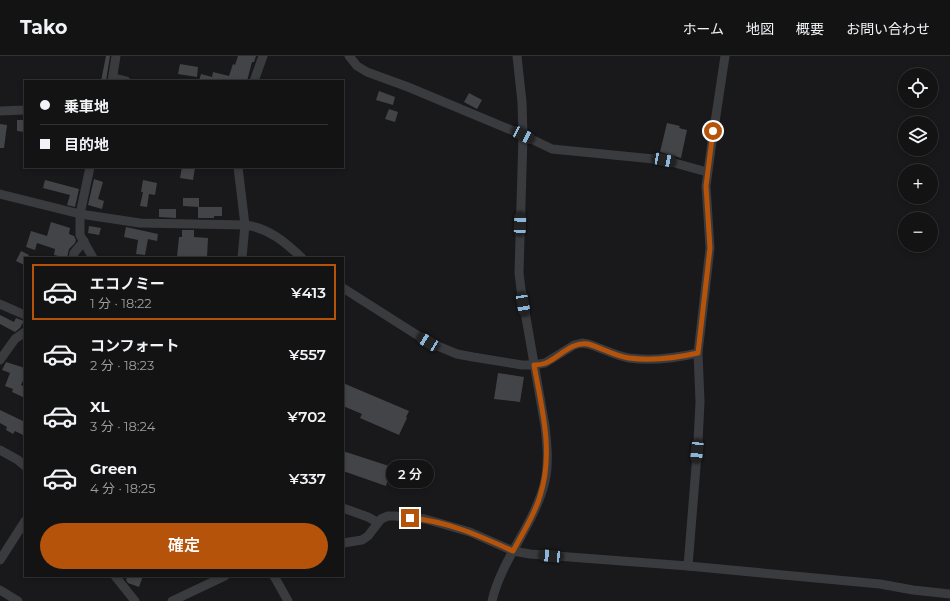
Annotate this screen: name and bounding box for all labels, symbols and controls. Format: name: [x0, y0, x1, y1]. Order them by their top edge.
text: Tako: [20, 16, 67, 39]
text: ホーム: [682, 20, 724, 38]
text: 地図: [746, 20, 774, 38]
text: 概要: [796, 20, 824, 38]
text: お問い合わせ: [846, 20, 930, 38]
map controls: [898, 68, 938, 252]
button: locate: [898, 68, 938, 108]
text: 乗車地: [64, 97, 109, 116]
button: layers: [898, 116, 938, 156]
route start: [704, 122, 722, 140]
car: [510, 124, 536, 146]
text: 目的地: [64, 135, 109, 154]
car: [651, 152, 677, 168]
button: +: [898, 164, 938, 204]
car: [514, 212, 526, 236]
button: −: [898, 212, 938, 252]
icon: car: [42, 274, 78, 310]
text: エコノミー: [90, 274, 165, 293]
text: ¥413: [291, 283, 326, 302]
car: [515, 291, 531, 317]
text: 1 分 · 18:22: [90, 295, 152, 311]
car: [415, 331, 441, 353]
icon: car: [42, 336, 78, 372]
text: コンフォート: [90, 336, 180, 355]
text: ¥557: [289, 345, 326, 364]
text: 2 分 · 18:23: [90, 357, 154, 373]
text: XL: [90, 397, 109, 416]
icon: car: [42, 398, 78, 434]
text: ¥702: [287, 407, 326, 426]
text: 3 分 · 18:24: [90, 418, 155, 434]
car: [690, 438, 704, 464]
text: Green: [90, 459, 137, 478]
icon: car: [42, 460, 78, 496]
callout: 2 分: [386, 460, 434, 488]
text: 2 分: [398, 466, 422, 482]
text: ¥337: [289, 469, 326, 488]
text: 4 分 · 18:25: [90, 480, 156, 496]
route end: [401, 509, 419, 527]
button: 確定: [40, 523, 328, 569]
car: [539, 549, 563, 563]

